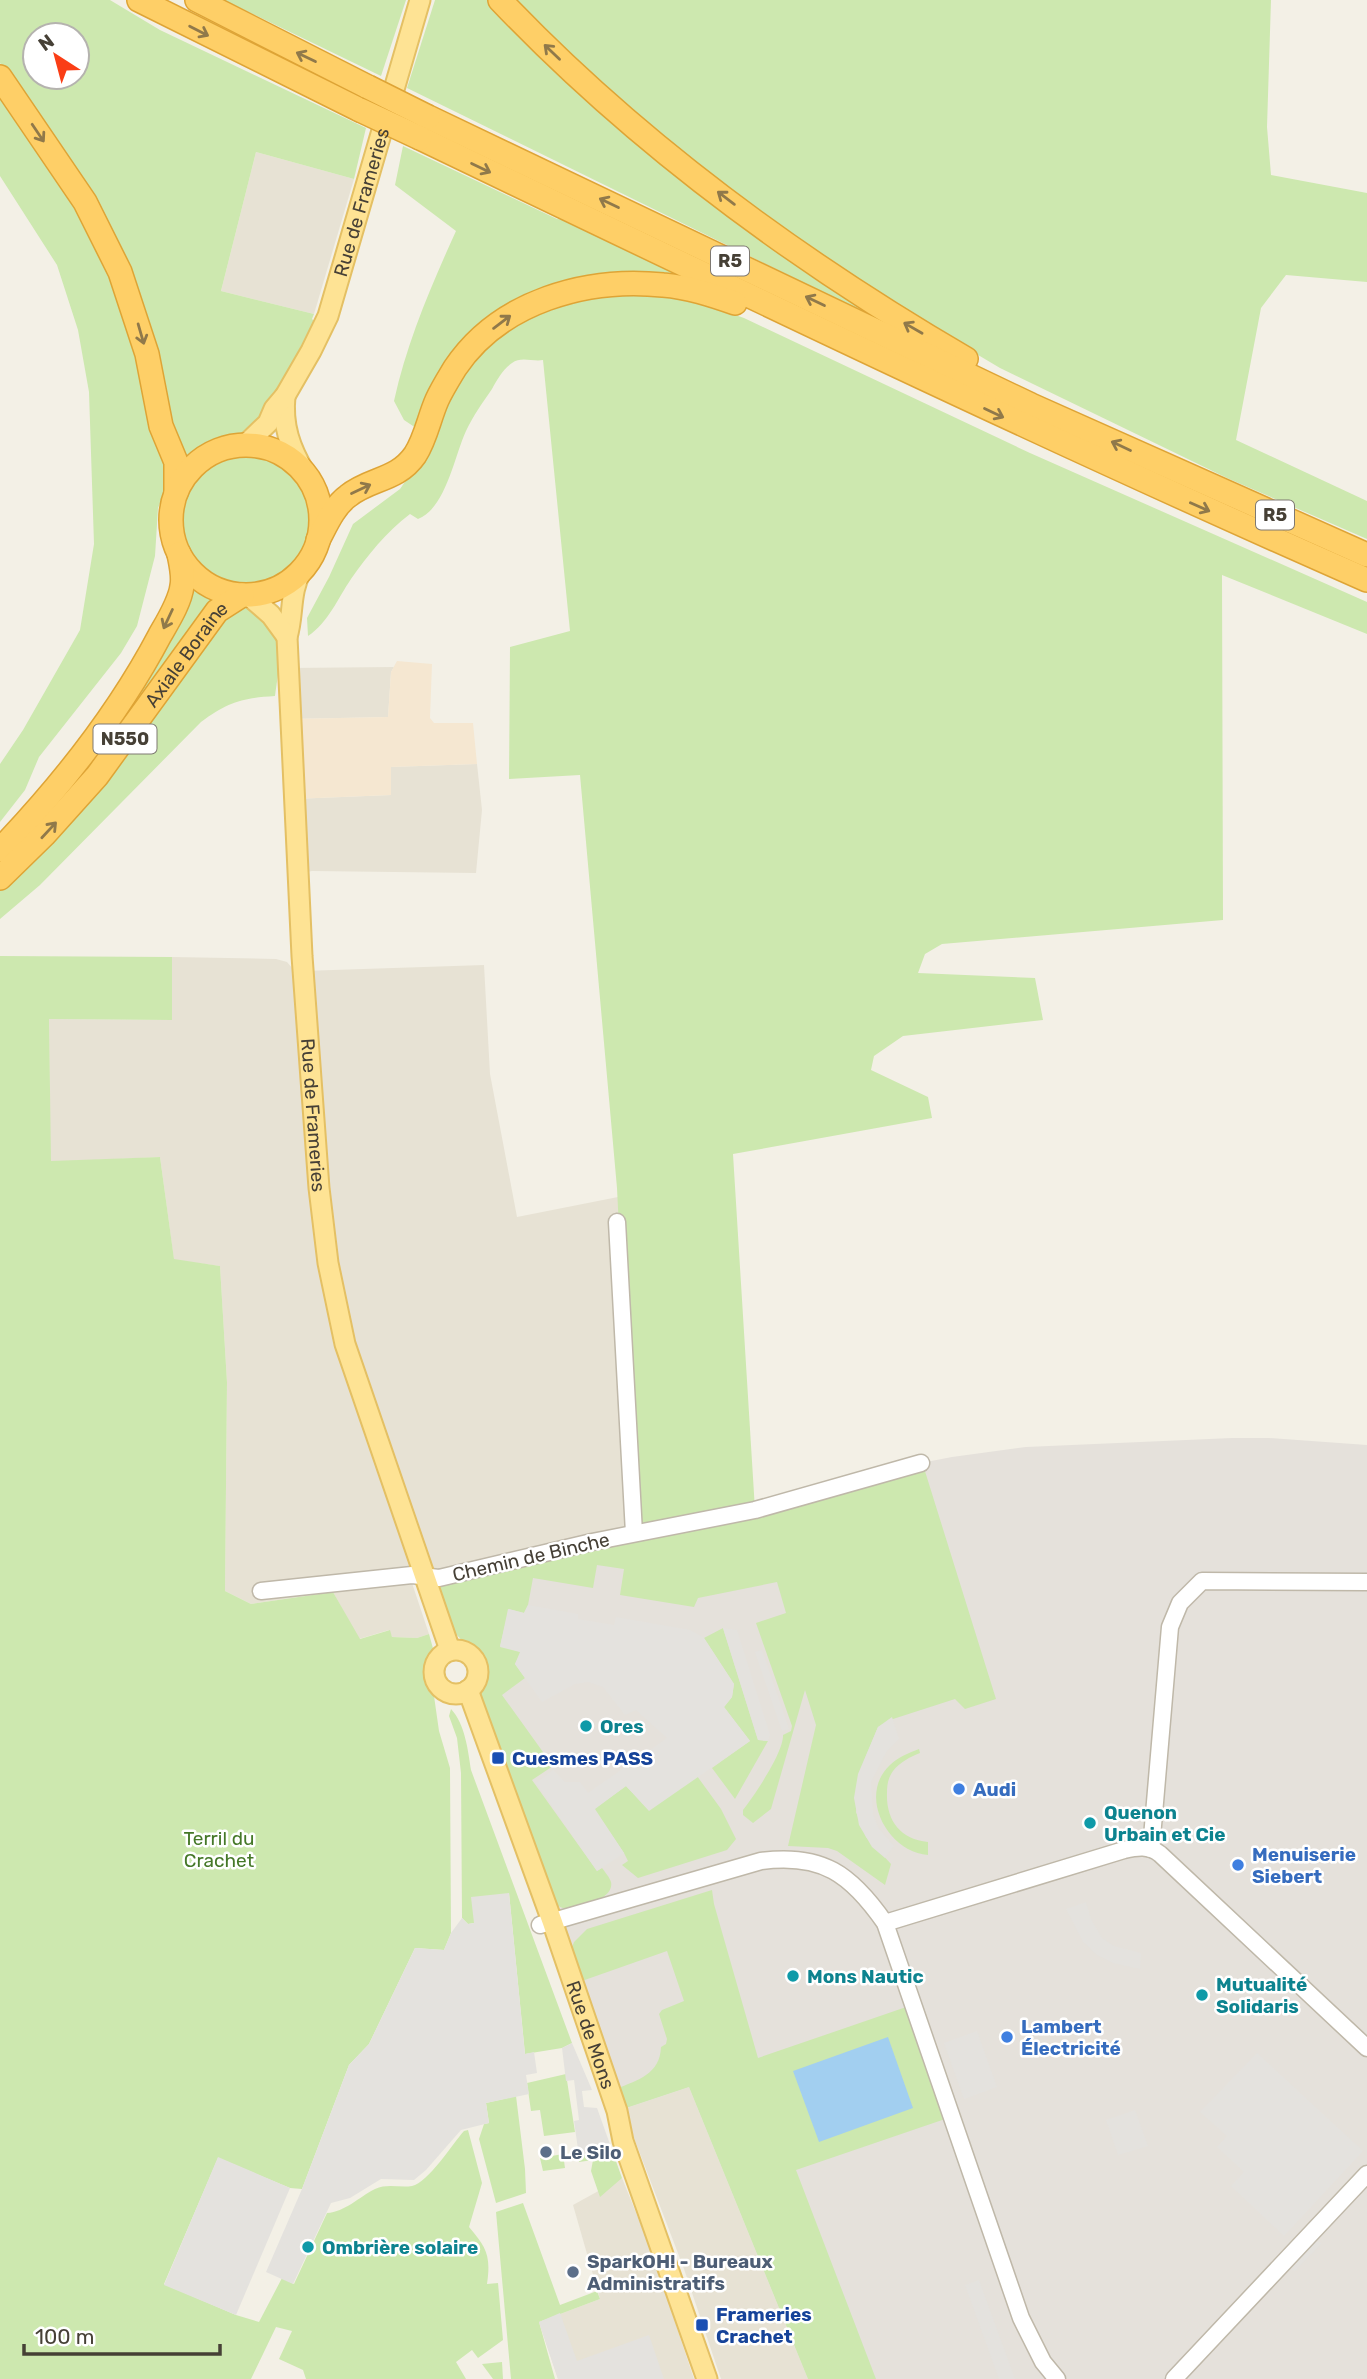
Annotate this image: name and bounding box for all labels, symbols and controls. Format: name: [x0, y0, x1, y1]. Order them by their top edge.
north arrow: [21, 21, 91, 91]
one-way arrow: [188, 25, 209, 39]
text: N: [34, 29, 59, 56]
one-way arrow: [543, 43, 560, 60]
one-way arrow: [297, 49, 317, 63]
one-way arrow: [31, 123, 46, 142]
street label: Rue de Frameries: [329, 125, 394, 279]
one-way arrow: [470, 162, 491, 175]
one-way arrow: [717, 191, 735, 206]
one-way arrow: [599, 196, 620, 210]
road number: R5: [711, 246, 749, 276]
one-way arrow: [804, 294, 825, 307]
one-way arrow: [493, 315, 512, 330]
one-way arrow: [903, 321, 923, 335]
one-way arrow: [136, 323, 149, 345]
one-way arrow: [983, 407, 1004, 420]
one-way arrow: [1111, 439, 1133, 452]
one-way arrow: [350, 482, 371, 495]
road number: R5: [1256, 500, 1294, 530]
one-way arrow: [1189, 501, 1211, 514]
street label: Axiale Boraine: [140, 596, 232, 711]
one-way arrow: [161, 608, 174, 629]
road number: N550: [94, 724, 156, 754]
one-way arrow: [40, 822, 57, 839]
street label: Rue de Frameries: [297, 1037, 331, 1193]
street label: Chemin de Binche: [450, 1528, 612, 1586]
place label: Ores: [600, 1715, 644, 1738]
marker: Ores: [578, 1718, 594, 1734]
place label: Cuesmes PASS: [512, 1747, 653, 1770]
marker: Cuesmes PASS: [490, 1750, 506, 1766]
place label: Audi: [973, 1778, 1016, 1801]
marker: Audi: [951, 1781, 967, 1797]
place label: Quenon Urbain et Cie: [1104, 1801, 1226, 1846]
marker: Quenon Urbain et Cie: [1082, 1815, 1098, 1831]
park label: Terril du Crachet: [184, 1827, 255, 1872]
place label: Menuiserie Siebert: [1252, 1843, 1356, 1888]
marker: Menuiserie Siebert: [1230, 1857, 1246, 1873]
place label: Mons Nautic: [807, 1965, 924, 1988]
marker: Mons Nautic: [785, 1968, 801, 1984]
place label: Mutualité Solidaris: [1216, 1973, 1307, 2018]
street label: Rue de Mons: [562, 1978, 620, 2092]
marker: Mutualité Solidaris: [1194, 1987, 1210, 2003]
place label: Lambert Électricité: [1021, 2015, 1121, 2060]
marker: Lambert Électricité: [999, 2029, 1015, 2045]
place label: Le Silo: [560, 2141, 622, 2164]
marker: Le Silo: [538, 2144, 554, 2160]
place label: Ombrière solaire: [322, 2236, 478, 2259]
marker: Ombrière solaire: [300, 2239, 316, 2255]
place label: SparkOH! - Bureaux Administratifs: [587, 2250, 773, 2295]
marker: SparkOH! - Bureaux Administratifs: [565, 2264, 581, 2280]
place label: Frameries Crachet: [716, 2303, 812, 2348]
scale bar: [24, 2312, 220, 2356]
marker: Frameries Crachet: [694, 2317, 710, 2333]
text: 100 m: [35, 2324, 94, 2349]

